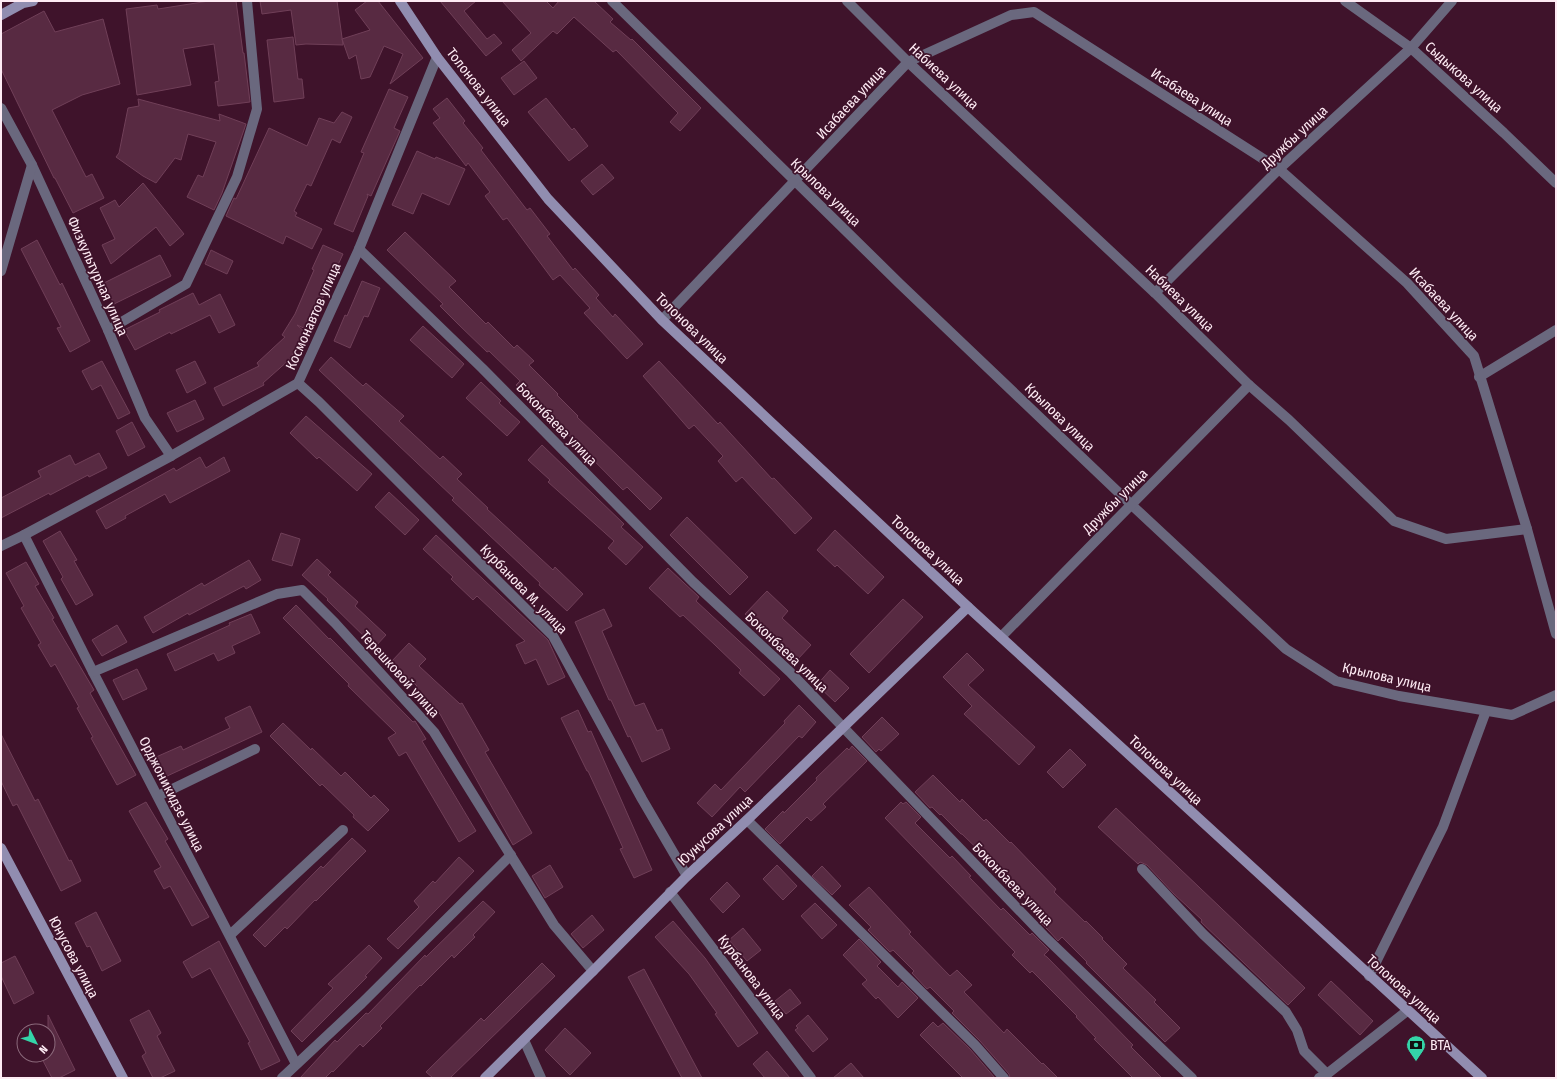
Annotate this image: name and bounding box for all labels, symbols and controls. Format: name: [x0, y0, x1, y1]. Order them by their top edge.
street label: Сыдыкова улица: [1421, 38, 1506, 117]
street label: Набиева улица: [905, 40, 982, 113]
street label: Толонова улица: [443, 45, 514, 130]
street label: Исабаева улица: [813, 62, 890, 143]
street label: Исабаева улица: [1148, 65, 1236, 130]
street label: Дружбы улица: [1257, 102, 1331, 173]
street label: Крылова улица: [787, 155, 864, 230]
street label: Физкультурная улица: [64, 214, 132, 339]
street label: Космонавтов улица: [282, 260, 345, 373]
street label: Набиева улица: [1142, 261, 1218, 336]
street label: Исабаева улица: [1405, 264, 1482, 345]
street label: Толонова улица: [652, 289, 732, 367]
street label: Боконбаева улица: [513, 379, 601, 470]
street label: Крылова улица: [1021, 380, 1098, 455]
street label: Дружбы улица: [1078, 465, 1152, 538]
street label: Толонова улица: [887, 512, 968, 589]
street label: Курбанова М. улица: [476, 541, 571, 638]
street label: Боконбаева улица: [742, 608, 832, 696]
street label: Терешковой улица: [356, 627, 443, 721]
street label: Крылова улица: [1341, 659, 1433, 696]
street label: Толонова улица: [1125, 732, 1206, 809]
street label: Орджоникидзе улица: [135, 734, 208, 855]
street label: Юунусова улица: [674, 791, 757, 869]
street label: Боконбаева улица: [969, 839, 1057, 930]
street label: Юнусова улица: [45, 913, 102, 1001]
street label: Курбанова улица: [714, 931, 789, 1023]
street label: Толонова улица: [1363, 951, 1445, 1027]
north arrow: [16, 1023, 56, 1063]
bank icon: BTA: [1405, 1034, 1427, 1062]
place label: BTA: [1430, 1037, 1451, 1054]
text: N: [36, 1043, 50, 1056]

